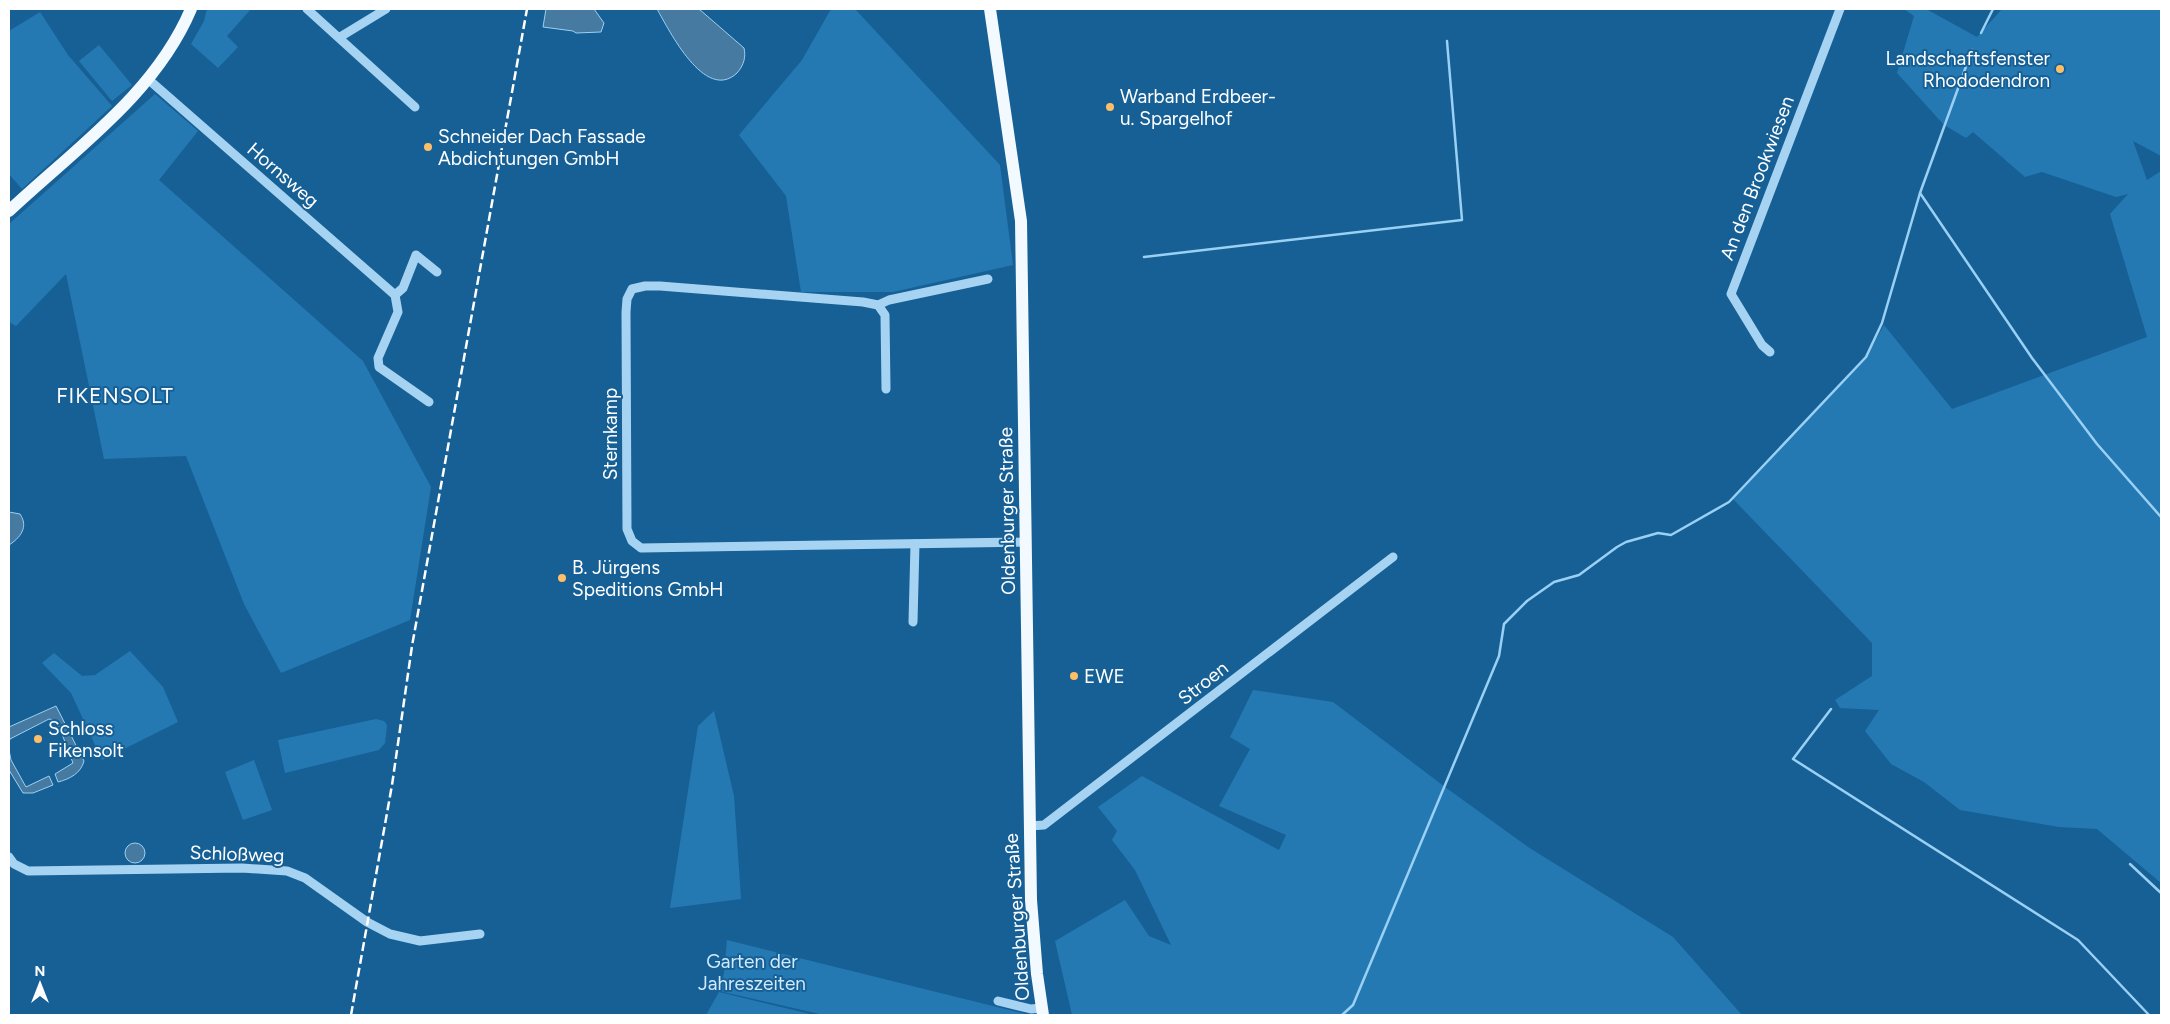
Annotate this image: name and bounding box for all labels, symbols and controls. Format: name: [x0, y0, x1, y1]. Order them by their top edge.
place label: Landschaftsfenster Rhododendron: [1886, 47, 2051, 92]
marker: Landschaftsfenster Rhododendron: [2054, 63, 2066, 75]
place label: Warband Erdbeer- u. Spargelhof: [1120, 85, 1276, 130]
street label: An den Brookwiesen: [1715, 93, 1799, 263]
marker: Warband Erdbeer- u. Spargelhof: [1104, 101, 1116, 113]
place label: Schneider Dach Fassade Abdichtungen GmbH: [438, 125, 646, 170]
street label: Hornsweg: [242, 138, 324, 212]
marker: Schneider Dach Fassade Abdichtungen GmbH: [422, 141, 434, 153]
district label: FIKENSOLT: [56, 383, 174, 408]
street label: Sternkamp: [599, 388, 622, 480]
street label: Oldenburger Straße: [994, 427, 1020, 595]
place label: B. Jürgens Speditions GmbH: [572, 556, 724, 601]
marker: B. Jürgens Speditions GmbH: [556, 572, 568, 584]
street label: Stroen: [1173, 656, 1233, 710]
place label: EWE: [1084, 665, 1125, 688]
marker: EWE: [1068, 670, 1080, 682]
place label: Schloss Fikensolt: [48, 717, 124, 762]
marker: Schloss Fikensolt: [32, 733, 44, 745]
street label: Oldenburger Straße: [1000, 832, 1034, 1002]
street label: Schloßweg: [189, 841, 285, 867]
park label: Garten der Jahreszeiten: [698, 950, 806, 995]
north arrow: [15, 959, 65, 1009]
text: N: [35, 963, 45, 980]

